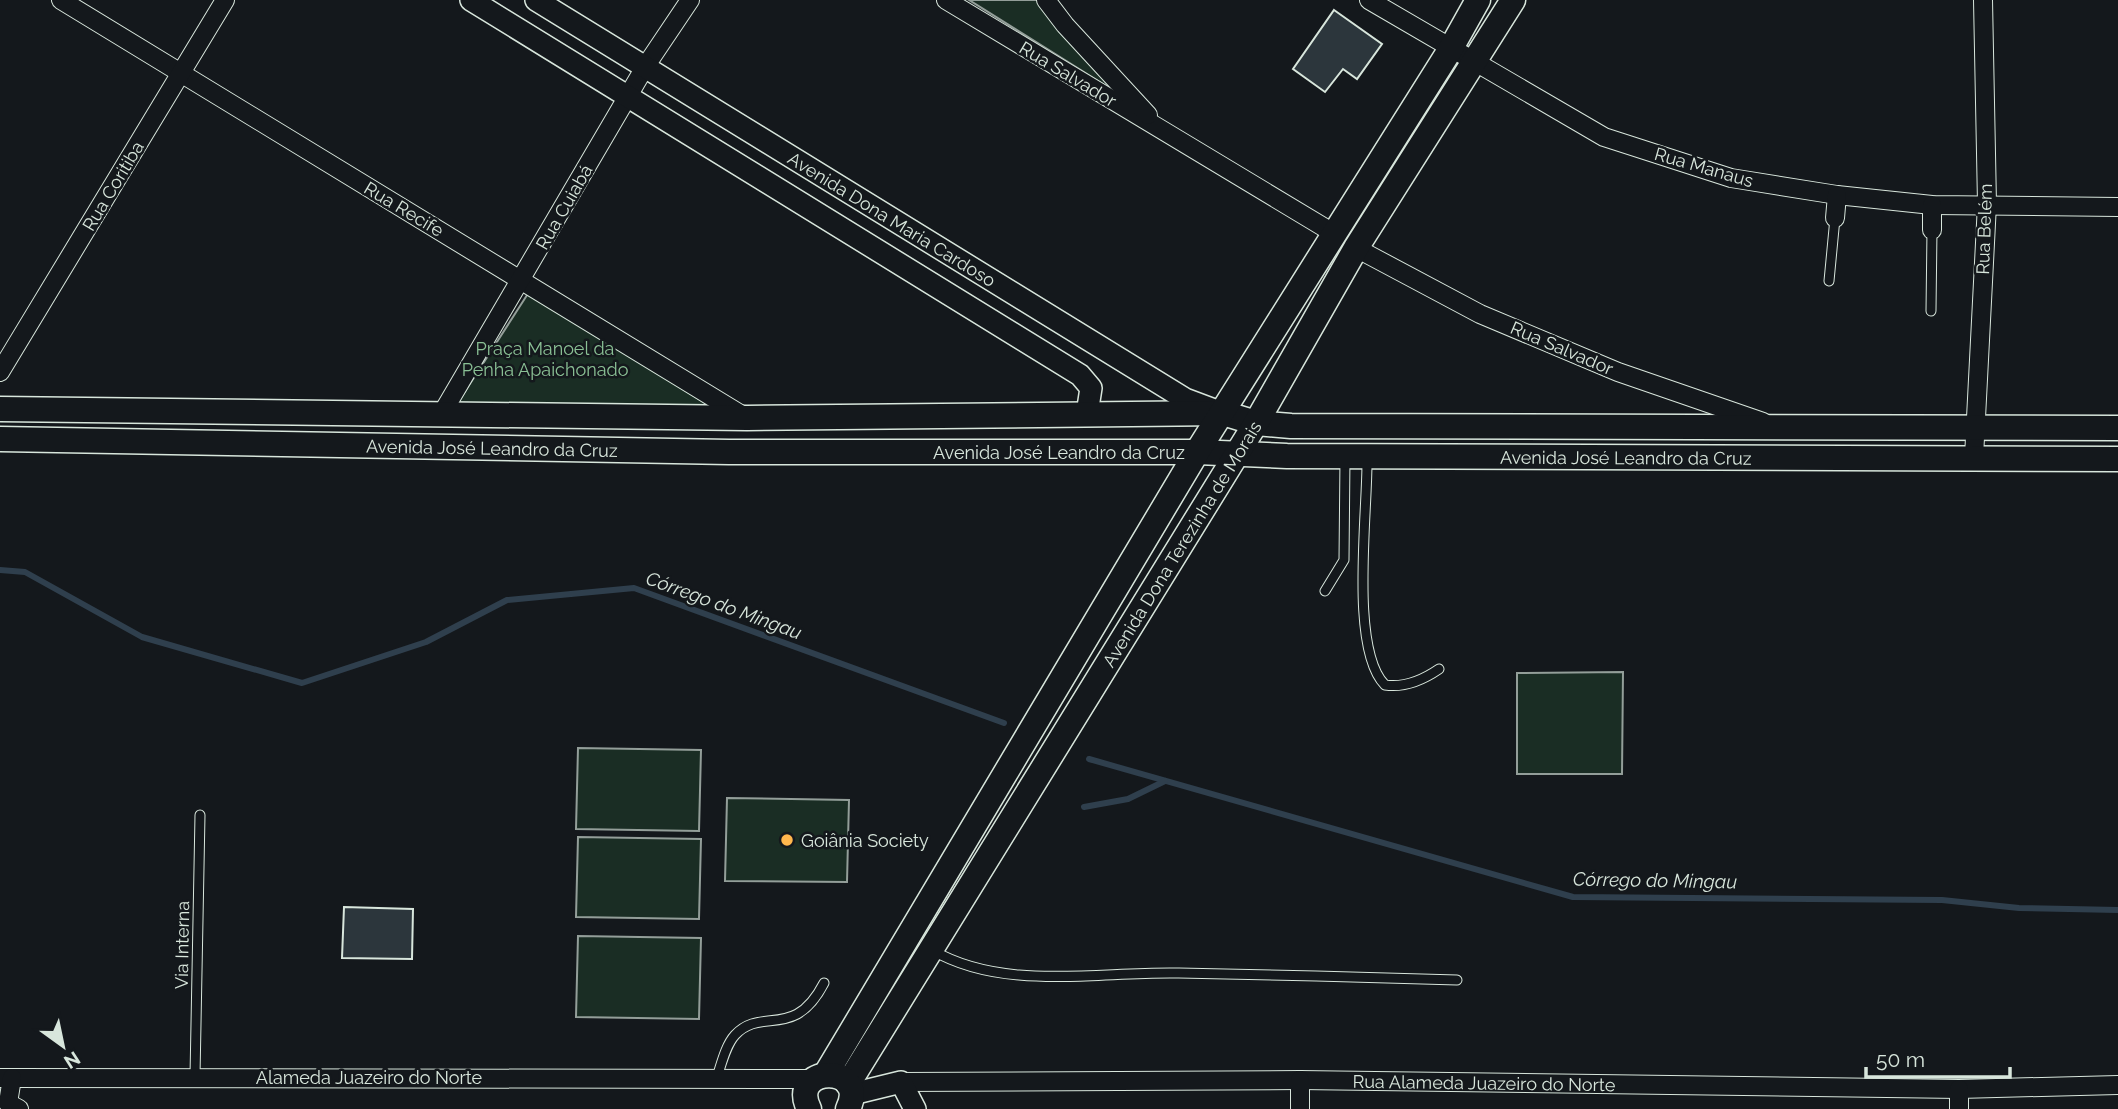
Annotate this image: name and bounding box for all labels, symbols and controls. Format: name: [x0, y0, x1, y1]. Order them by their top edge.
street label: Rua Salvador: [1016, 37, 1121, 112]
street label: Rua Coritiba: [78, 137, 148, 235]
street label: Rua Manaus: [1652, 143, 1756, 191]
street label: Avenida Dona Maria Cardoso: [784, 147, 1000, 291]
street label: Rua Cuiabá: [531, 161, 597, 253]
street label: Rua Recife: [361, 177, 448, 241]
street label: Rua Belém: [1972, 183, 1996, 275]
street label: Rua Salvador: [1508, 317, 1617, 379]
park label: Praça Manoel da Penha Apaichonado: [462, 338, 629, 380]
street label: Avenida Dona Terezinha de Morais: [1098, 417, 1266, 670]
street label: Avenida José Leandro da Cruz: [366, 435, 618, 461]
street label: Avenida José Leandro da Cruz: [933, 442, 1185, 463]
street label: Avenida José Leandro da Cruz: [1500, 446, 1752, 468]
water label: Córrego do Mingau: [643, 567, 805, 643]
place label: Goiânia Society: [801, 830, 929, 851]
marker: Goiânia Society: [779, 832, 795, 848]
water label: Córrego do Mingau: [1573, 868, 1737, 892]
street label: Via Interna: [171, 901, 193, 989]
north arrow: [28, 1011, 98, 1081]
scale bar: [1866, 1036, 2010, 1080]
text: N: [60, 1047, 84, 1073]
text: 50 m: [1876, 1047, 1925, 1072]
street label: Alameda Juazeiro do Norte: [256, 1067, 483, 1088]
street label: Rua Alameda Juazeiro do Norte: [1352, 1070, 1616, 1095]

